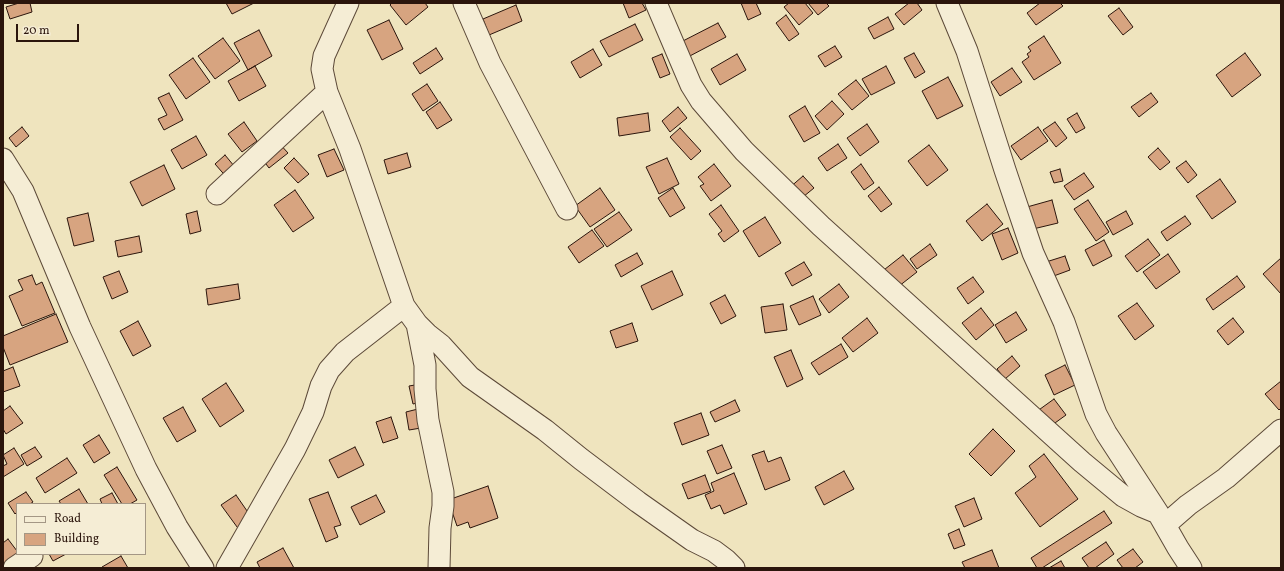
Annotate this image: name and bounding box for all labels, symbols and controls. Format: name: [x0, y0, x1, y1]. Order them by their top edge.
scale bar: [18, 16, 81, 42]
text: 20 m: [23, 23, 50, 39]
legend: [16, 503, 146, 555]
text: Road: [54, 511, 81, 527]
text: Building: [54, 531, 99, 547]

